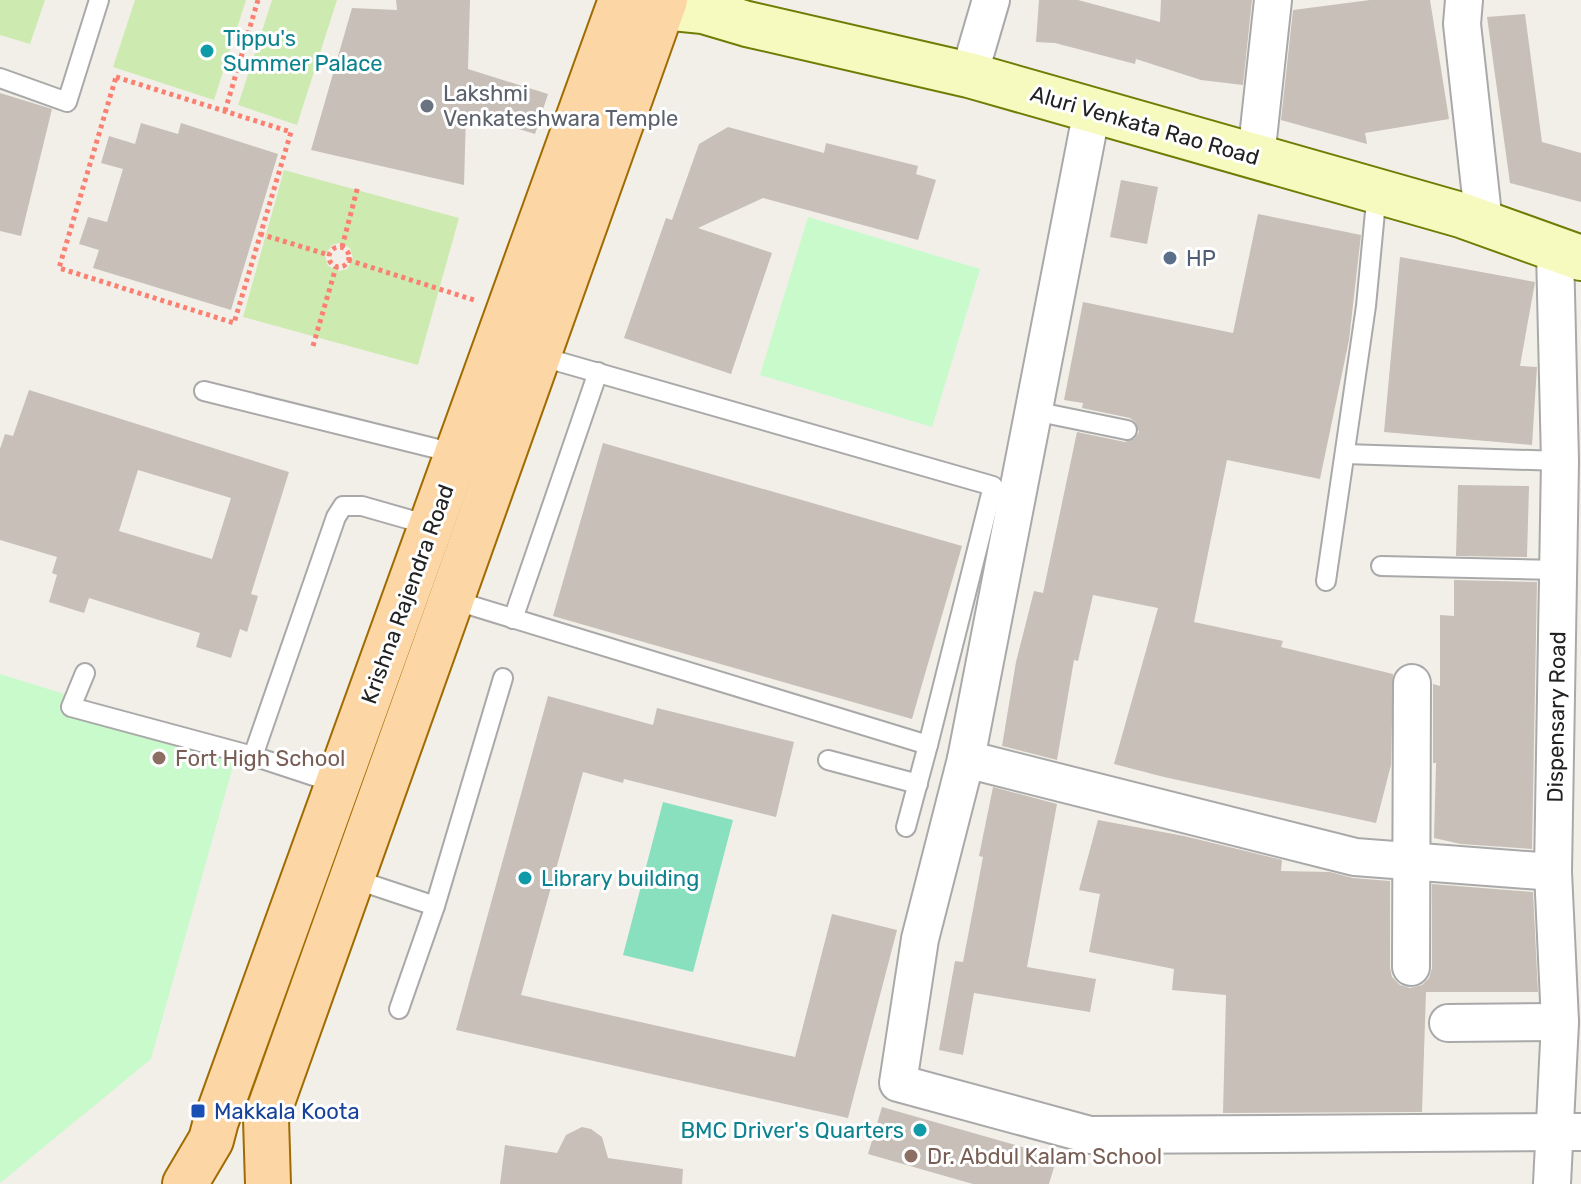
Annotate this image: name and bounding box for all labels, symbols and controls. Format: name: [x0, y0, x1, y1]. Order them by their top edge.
place label: Tippu's Summer Palace: [223, 25, 383, 77]
marker: Tippu's Summer Palace: [198, 42, 216, 60]
place label: Lakshmi Venkateshwara Temple: [443, 80, 678, 132]
street label: Aluri Venkata Rao Road: [1027, 80, 1262, 171]
marker: Lakshmi Venkateshwara Temple: [418, 97, 436, 115]
place label: HP: [1186, 245, 1216, 272]
marker: HP: [1161, 249, 1179, 267]
street label: Krishna Rajendra Road: [355, 481, 460, 707]
street label: Dispensary Road: [1542, 631, 1571, 803]
place label: Fort High School: [175, 745, 345, 772]
marker: Fort High School: [150, 749, 168, 767]
place label: Library building: [541, 865, 699, 892]
marker: Library building: [516, 869, 534, 887]
place label: Makkala Koota: [214, 1098, 360, 1125]
marker: Makkala Koota: [189, 1102, 207, 1120]
place label: BMC Driver's Quarters: [680, 1117, 904, 1144]
marker: BMC Driver's Quarters: [911, 1121, 929, 1139]
place label: Dr. Abdul Kalam School: [927, 1143, 1162, 1170]
marker: Dr. Abdul Kalam School: [902, 1147, 920, 1165]

